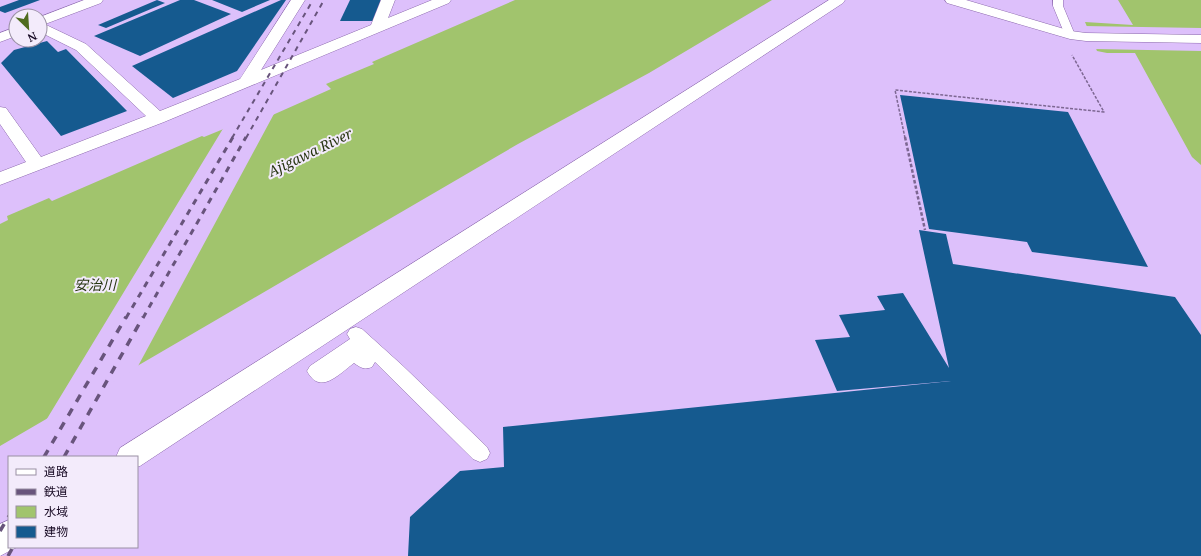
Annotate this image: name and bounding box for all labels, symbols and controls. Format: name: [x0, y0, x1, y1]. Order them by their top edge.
north arrow: [8, 8, 48, 48]
text: N: [25, 29, 40, 46]
water label: Ajigawa River: [264, 123, 356, 181]
water label: 安治川: [74, 275, 118, 294]
legend: [8, 456, 138, 548]
text: 道路: [44, 463, 68, 480]
text: 鉄道: [44, 483, 68, 500]
text: 水域: [44, 503, 68, 520]
text: 建物: [44, 523, 68, 540]

